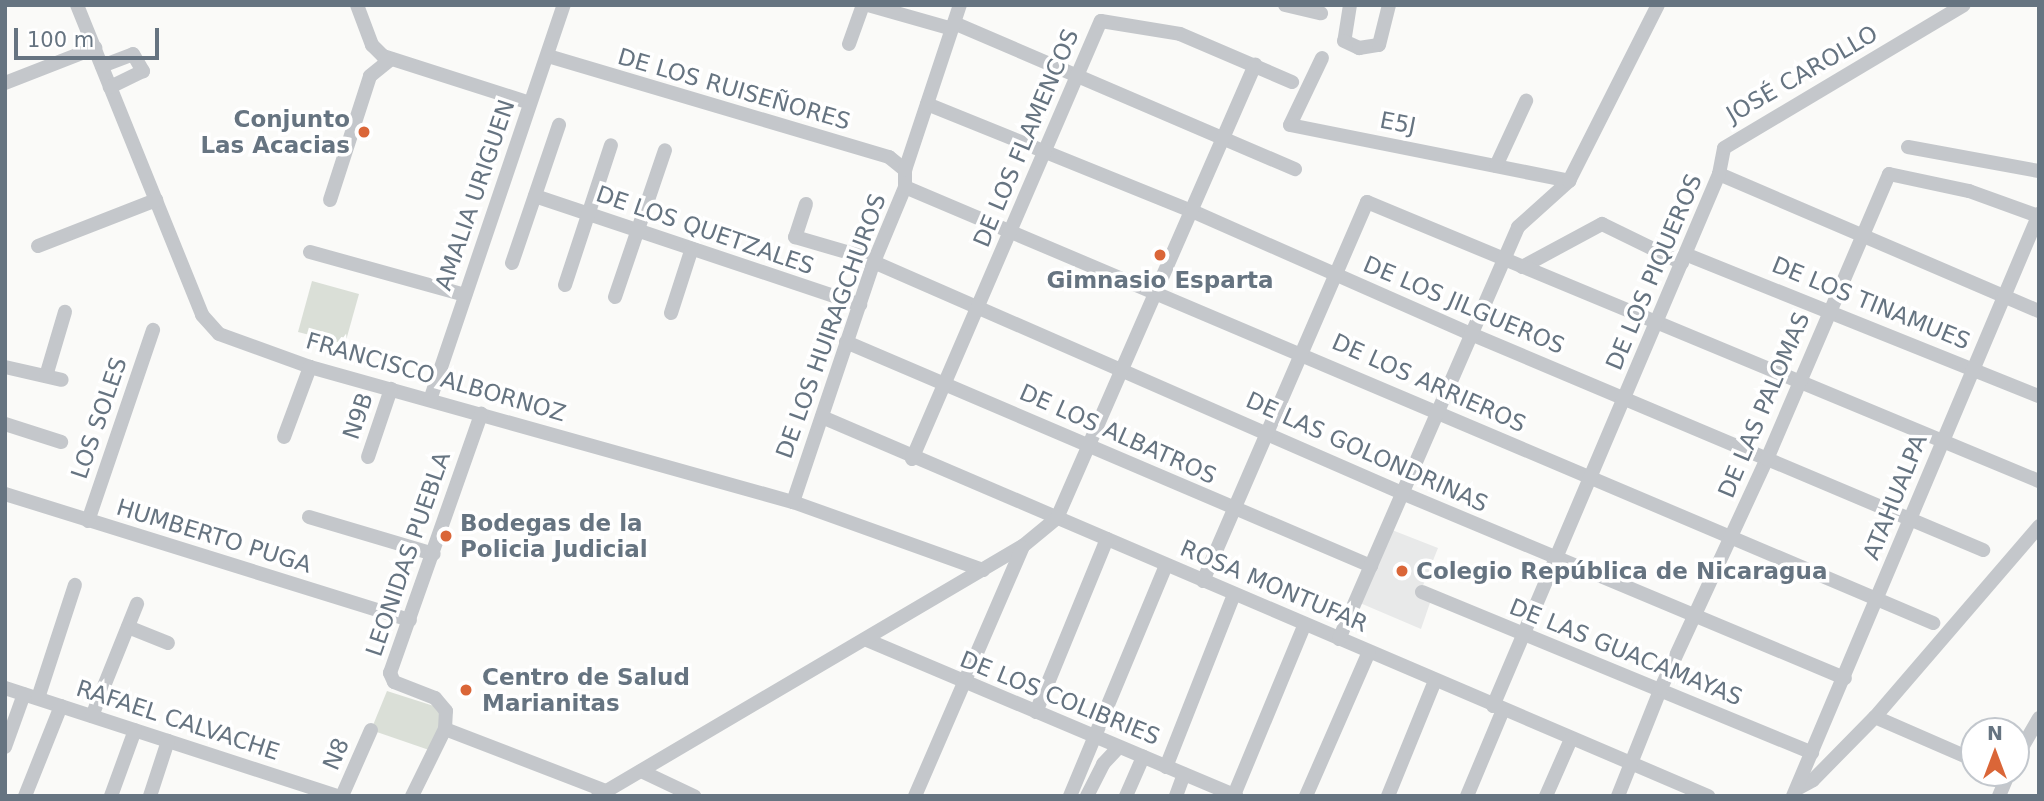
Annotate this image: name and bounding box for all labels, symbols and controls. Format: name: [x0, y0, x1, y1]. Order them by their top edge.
scale bar: [18, 14, 163, 58]
street label: JOSÉ CAROLLO: [1721, 20, 1883, 128]
street label: DE LOS FLAMENCOS: [968, 25, 1084, 251]
text: 100 m: [27, 28, 94, 52]
street label: DE LOS RUISEÑORES: [615, 43, 853, 135]
street label: AMALIA URIGUEN: [429, 96, 521, 294]
place label: Conjunto Las Acacias: [200, 105, 350, 159]
street label: E5J: [1378, 106, 1418, 140]
marker: Conjunto Las Acacias: [356, 124, 372, 140]
street label: DE LOS PIQUEROS: [1600, 170, 1708, 374]
street label: DE LOS QUETZALES: [592, 180, 818, 280]
street label: DE LOS HUIRAGCHUROS: [770, 190, 892, 462]
marker: Gimnasio Esparta: [1152, 247, 1168, 263]
street label: DE LOS JILGUEROS: [1359, 250, 1569, 360]
street label: DE LOS TINAMUES: [1768, 251, 1974, 355]
place label: Gimnasio Esparta: [1046, 266, 1274, 294]
street label: DE LAS PALOMAS: [1712, 308, 1816, 502]
street label: FRANCISCO ALBORNOZ: [303, 327, 569, 427]
street label: DE LOS ARRIEROS: [1328, 328, 1530, 438]
street label: LOS SOLES: [65, 354, 133, 482]
street label: DE LOS ALBATROS: [1015, 378, 1221, 490]
street label: DE LAS GOLONDRINAS: [1242, 386, 1492, 518]
street label: N9B: [337, 389, 379, 443]
street label: ATAHUALPA: [1857, 430, 1933, 564]
street label: LEONIDAS PUEBLA: [360, 448, 456, 660]
street label: HUMBERTO PUGA: [113, 493, 315, 579]
place label: Bodegas de la Policia Judicial: [460, 509, 648, 563]
marker: Bodegas de la Policia Judicial: [438, 528, 454, 544]
street label: ROSA MONTUFAR: [1176, 534, 1372, 638]
place label: Colegio República de Nicaragua: [1416, 557, 1827, 585]
marker: Colegio República de Nicaragua: [1394, 563, 1410, 579]
street label: DE LAS GUACAMAYAS: [1506, 593, 1746, 711]
street label: DE LOS COLIBRIES: [956, 645, 1164, 751]
place label: Centro de Salud Marianitas: [482, 663, 690, 717]
street label: RAFAEL CALVACHE: [73, 674, 283, 766]
marker: Centro de Salud Marianitas: [456, 680, 476, 700]
north arrow: [1960, 717, 2030, 787]
text: N: [1987, 722, 2003, 744]
street label: N8: [317, 734, 355, 774]

